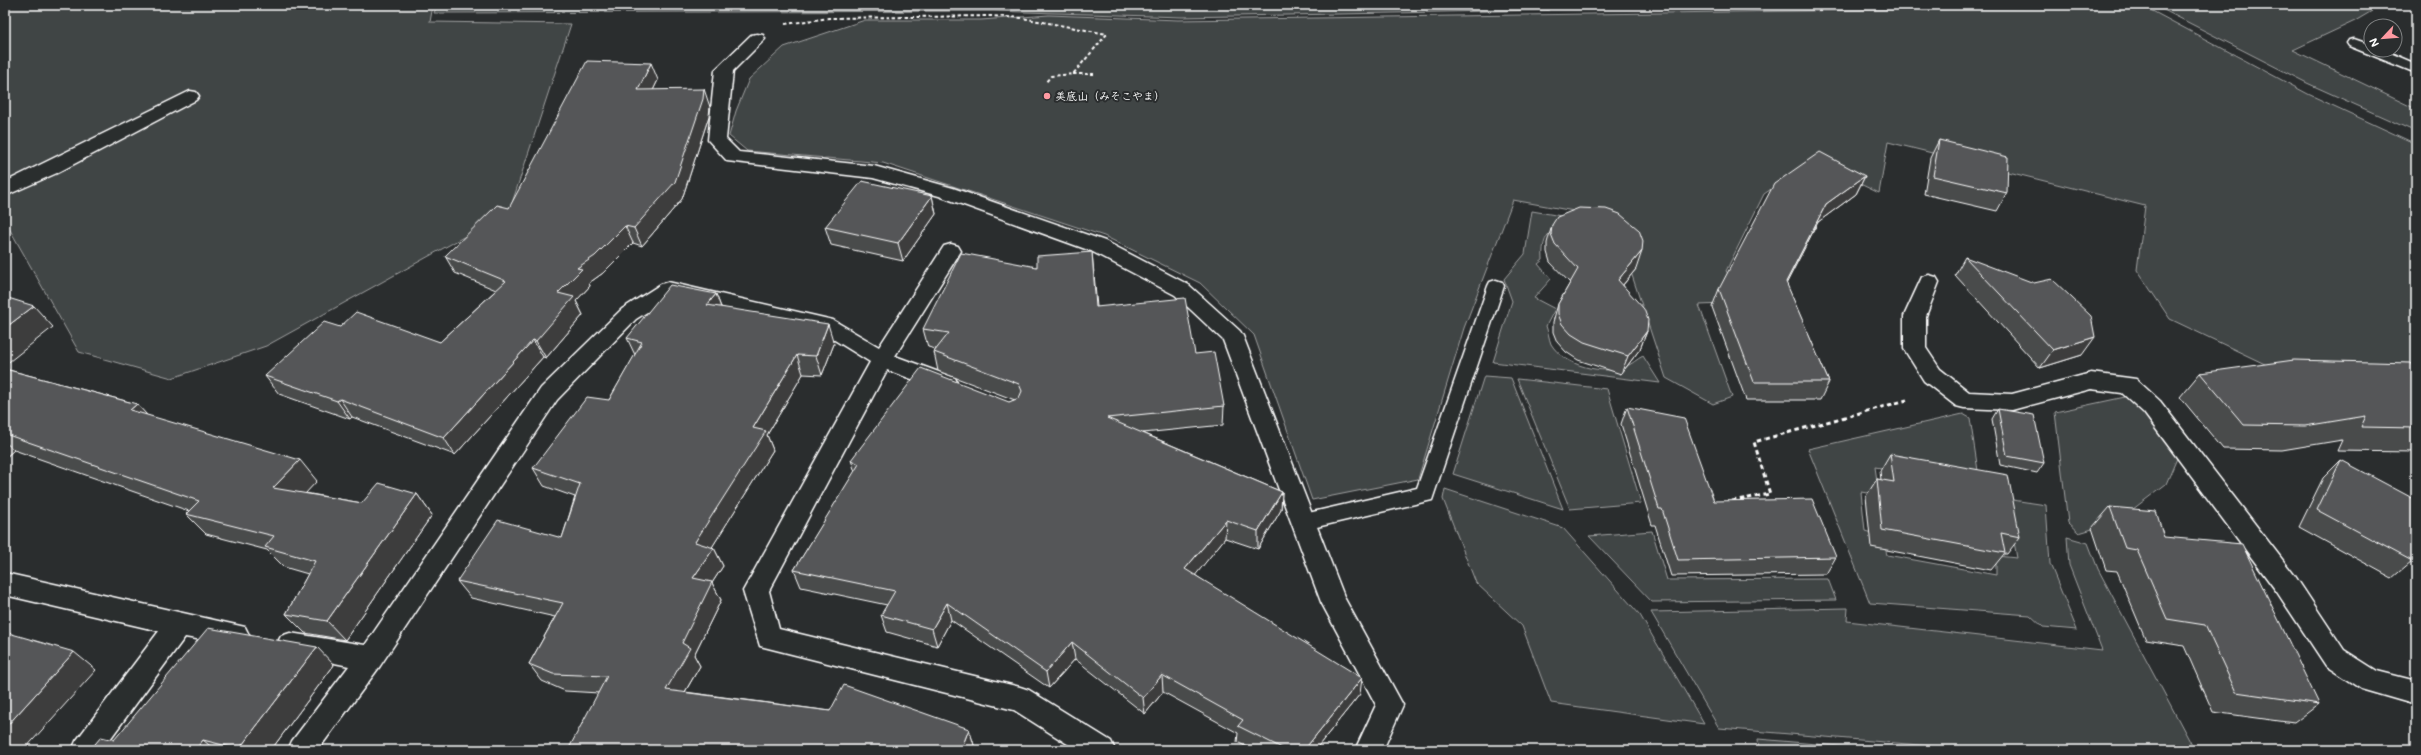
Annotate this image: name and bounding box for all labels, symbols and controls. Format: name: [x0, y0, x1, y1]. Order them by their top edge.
north arrow: [2363, 18, 2403, 58]
text: N: [2365, 36, 2382, 50]
place label: 美底山（みそこやま）: [1055, 88, 1165, 103]
marker: 美底山（みそこやま）: [1042, 91, 1052, 101]

